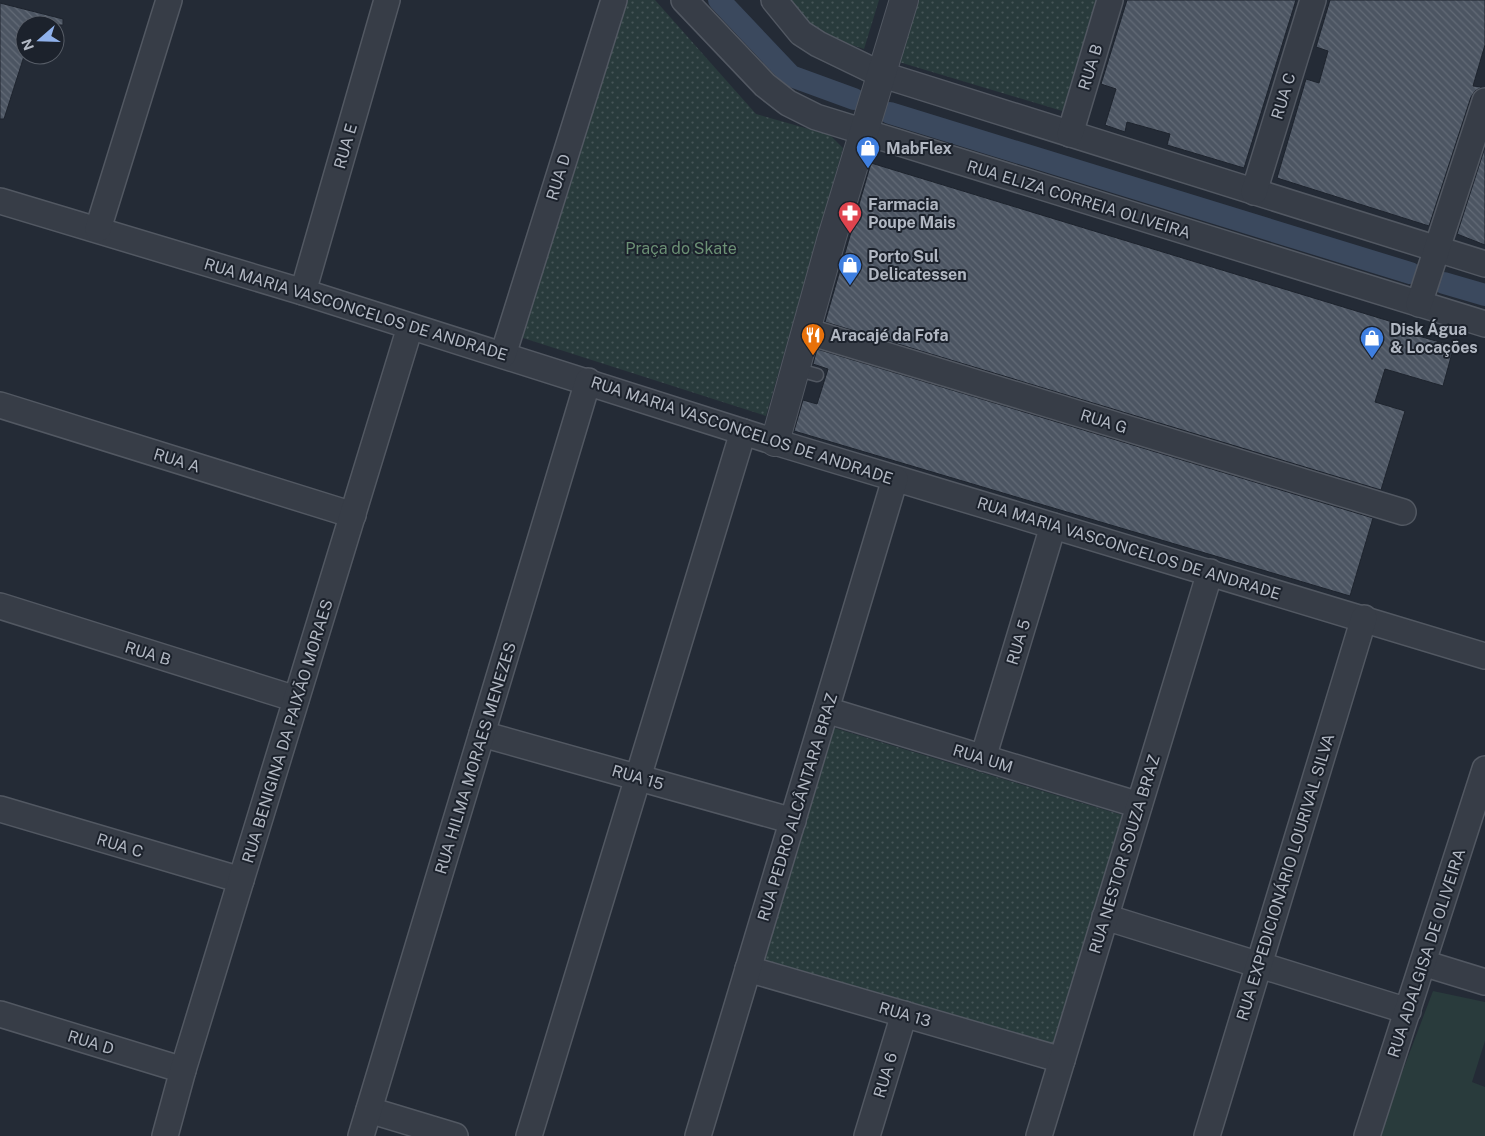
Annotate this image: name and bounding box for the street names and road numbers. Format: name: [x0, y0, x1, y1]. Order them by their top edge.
street label: RUA B: [1074, 42, 1106, 92]
street label: RUA C: [1267, 71, 1300, 122]
street label: RUA E: [330, 121, 361, 171]
street label: RUA D: [542, 152, 575, 203]
street label: RUA ELIZA CORREIA OLIVEIRA: [965, 156, 1193, 243]
street label: RUA MARIA VASCONCELOS DE ANDRADE: [202, 254, 510, 365]
street label: RUA MARIA VASCONCELOS DE ANDRADE: [588, 373, 895, 488]
street label: RUA G: [1078, 405, 1130, 438]
street label: RUA A: [151, 444, 202, 477]
street label: RUA MARIA VASCONCELOS DE ANDRADE: [975, 493, 1283, 604]
street label: RUA BENIGINA DA PAIXÃO MORAES: [237, 597, 337, 865]
street label: RUA 5: [1003, 617, 1034, 667]
street label: RUA B: [123, 637, 173, 669]
street label: RUA HILMA MORAES MENEZES: [431, 640, 520, 876]
street label: RUA PEDRO ALCÂNTARA BRAZ: [753, 691, 841, 923]
street label: RUA EXPEDICIONÁRIO LOURIVAL SILVA: [1232, 731, 1338, 1023]
street label: RUA UM: [951, 740, 1015, 777]
street label: RUA NESTOR SOUZA BRAZ: [1085, 752, 1164, 956]
street label: RUA 15: [610, 761, 666, 794]
street label: RUA C: [94, 829, 145, 862]
street label: RUA ADALGISA DE OLIVEIRA: [1384, 846, 1469, 1060]
street label: RUA 13: [877, 998, 933, 1031]
street label: RUA D: [65, 1026, 116, 1059]
street label: RUA 6: [870, 1050, 901, 1100]

